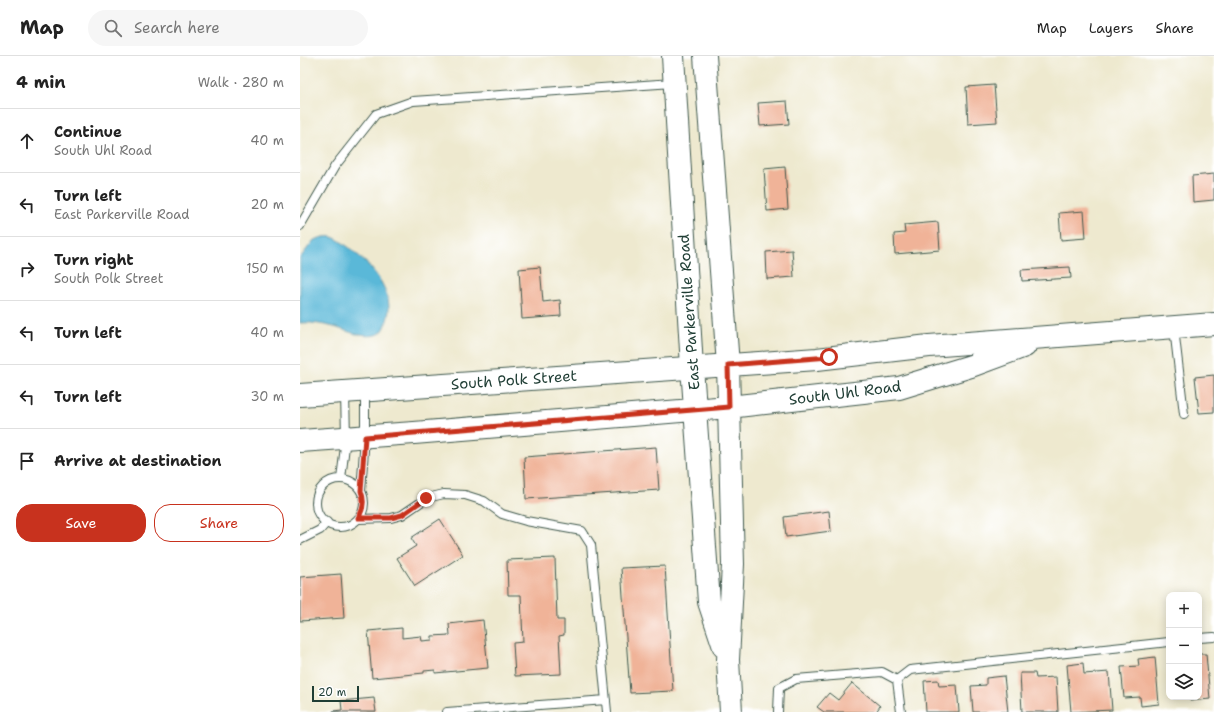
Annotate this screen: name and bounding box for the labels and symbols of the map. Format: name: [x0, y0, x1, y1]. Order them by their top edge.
street label: East Parkerville Road: [674, 233, 704, 391]
route start: [820, 348, 838, 366]
street label: South Polk Street: [450, 366, 578, 394]
street label: South Uhl Road: [788, 376, 903, 410]
route end: [417, 489, 435, 507]
scale bar: [312, 684, 359, 703]

